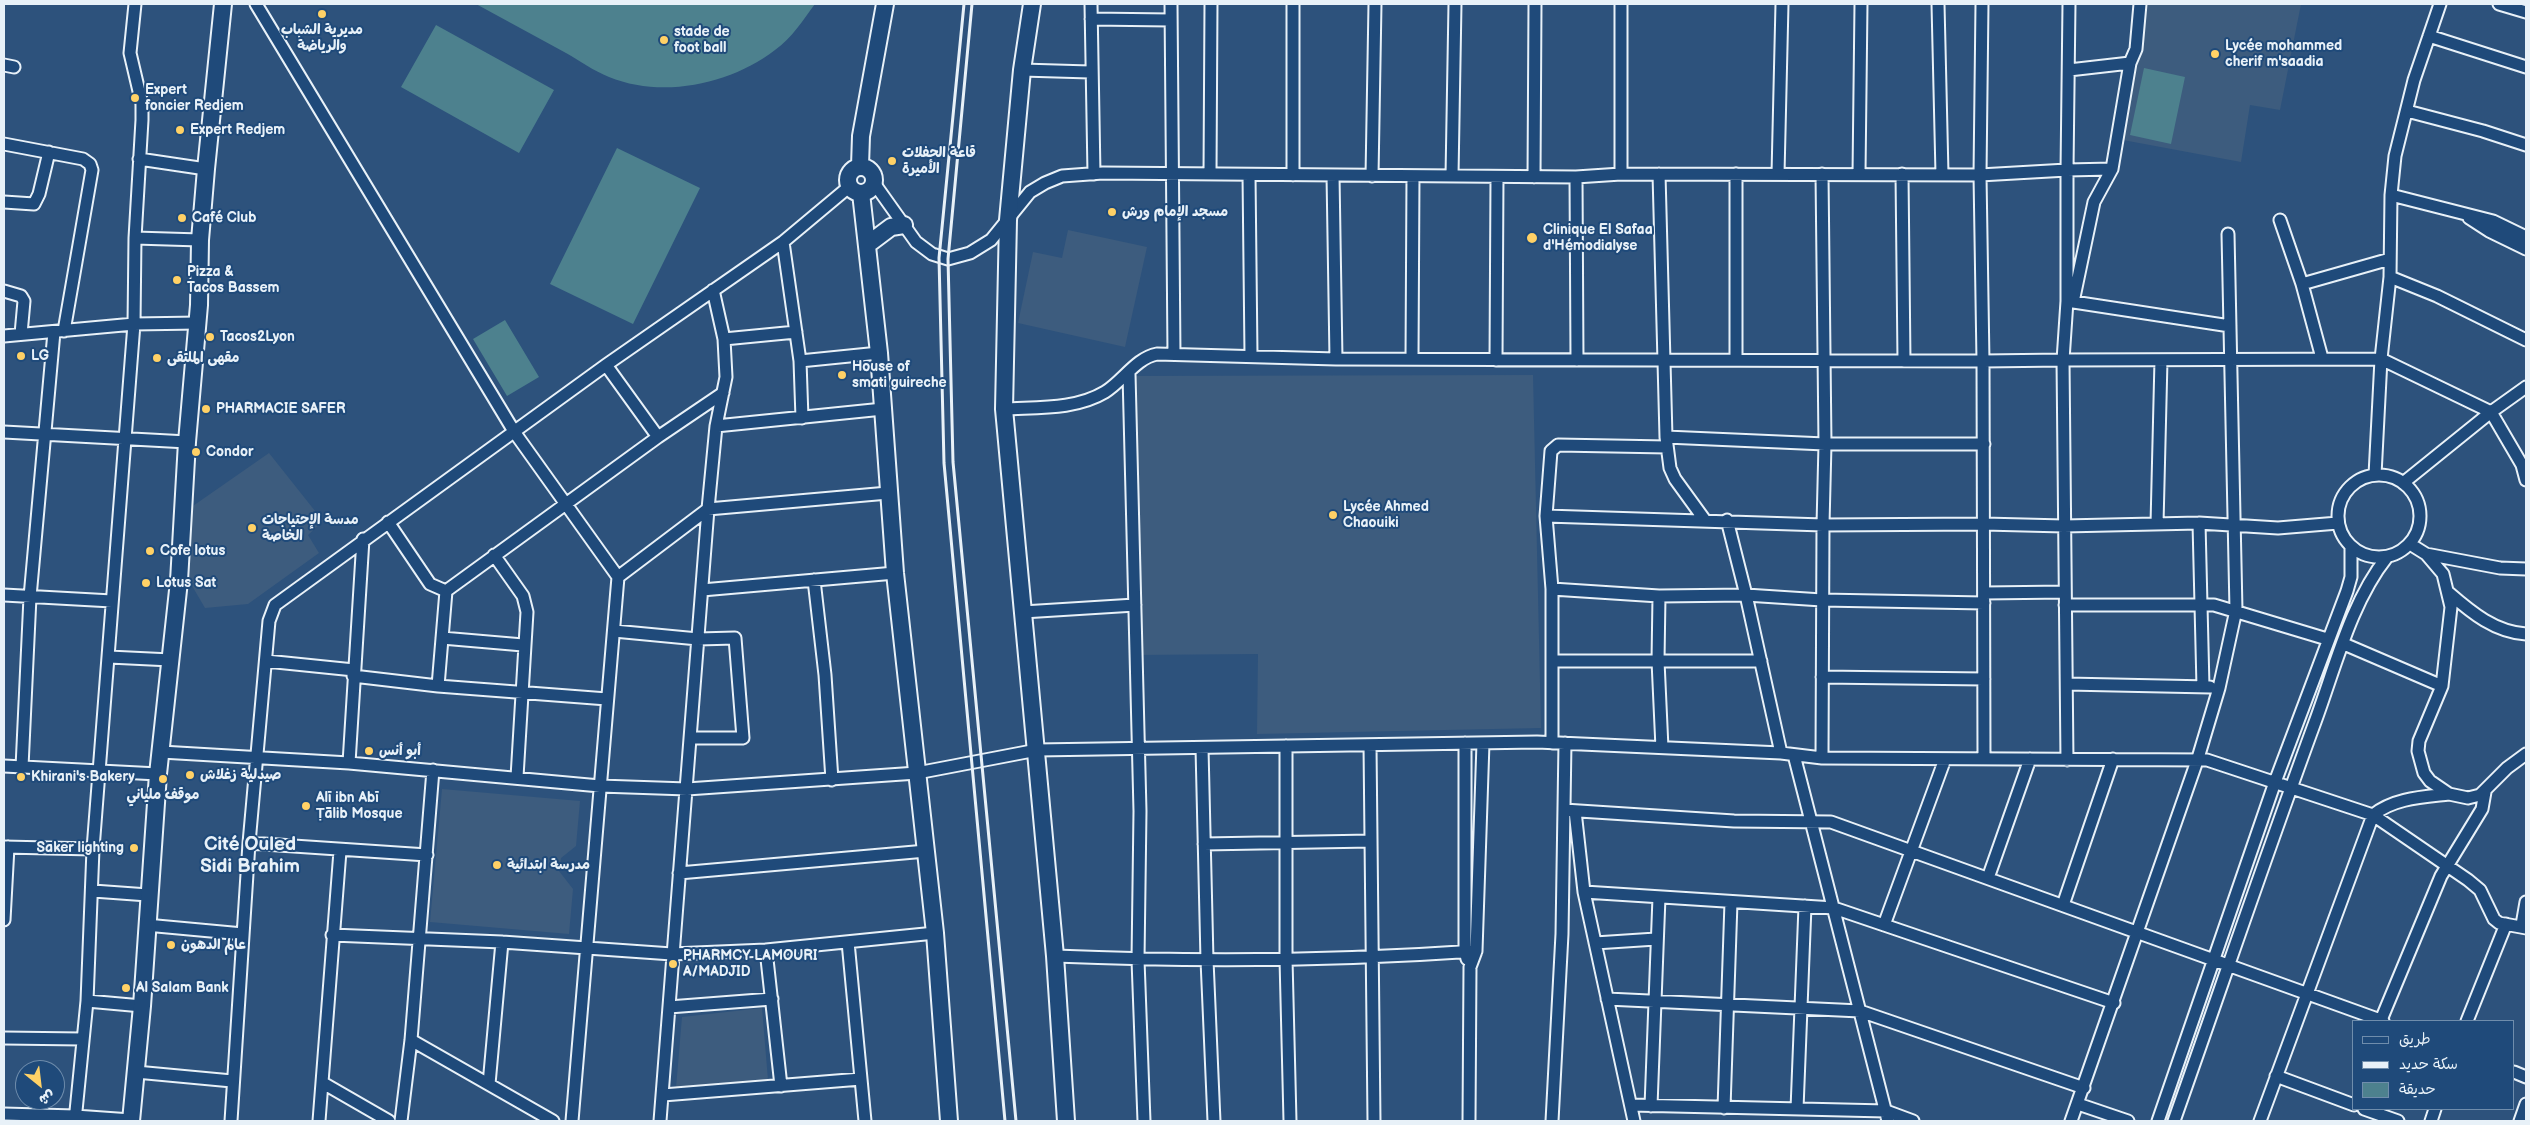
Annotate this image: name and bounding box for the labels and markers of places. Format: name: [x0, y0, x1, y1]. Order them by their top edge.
marker: مديرية الشباب والرياضة: [316, 8, 328, 20]
place label: مديرية الشباب والرياضة: [281, 22, 363, 54]
place label: stade de foot ball: [674, 24, 730, 56]
marker: stade de foot ball: [658, 34, 670, 46]
place label: Lycée mohammed cherif m'saadia: [2225, 38, 2342, 70]
marker: Lycée mohammed cherif m'saadia: [2209, 48, 2221, 60]
place label: Expert foncier Redjem: [145, 82, 244, 114]
marker: Expert foncier Redjem: [129, 92, 141, 104]
place label: Expert Redjem: [190, 122, 285, 138]
marker: Expert Redjem: [174, 124, 186, 136]
place label: قاعة الحفلات الأميرة: [902, 145, 976, 178]
marker: قاعة الحفلات الأميرة: [886, 155, 898, 167]
place label: مسجد الإمام ورش: [1122, 204, 1228, 220]
marker: مسجد الإمام ورش: [1106, 206, 1118, 218]
place label: Café Club: [192, 210, 256, 226]
marker: Café Club: [176, 212, 188, 224]
place label: Clinique El Safaa d'Hémodialyse: [1543, 222, 1653, 254]
marker: Clinique El Safaa d'Hémodialyse: [1525, 231, 1539, 245]
place label: Pizza & Tacos Bassem: [187, 264, 279, 296]
marker: Pizza & Tacos Bassem: [171, 274, 183, 286]
place label: Tacos2Lyon: [220, 329, 295, 345]
marker: Tacos2Lyon: [204, 331, 216, 343]
place label: LG: [31, 348, 49, 364]
marker: LG: [15, 350, 27, 362]
place label: مقهى الملتقى: [167, 350, 239, 366]
marker: مقهى الملتقى: [151, 352, 163, 364]
place label: House of smati guireche: [852, 359, 947, 392]
marker: House of smati guireche: [836, 369, 848, 381]
place label: PHARMACIE SAFER: [216, 401, 345, 417]
marker: PHARMACIE SAFER: [200, 403, 212, 415]
place label: Condor: [206, 444, 253, 460]
marker: Condor: [190, 446, 202, 458]
place label: Lycée Ahmed Chaouiki: [1343, 499, 1429, 532]
marker: Lycée Ahmed Chaouiki: [1327, 509, 1339, 521]
place label: مدسة الإحتياجات الخاصة: [262, 512, 359, 544]
marker: مدسة الإحتياجات الخاصة: [246, 522, 258, 534]
place label: Cofe lotus: [160, 543, 225, 559]
marker: Cofe lotus: [144, 545, 156, 557]
place label: Lotus Sat: [156, 575, 216, 591]
marker: Lotus Sat: [140, 577, 152, 589]
place label: أبو أنس: [379, 743, 421, 759]
marker: أبو أنس: [363, 745, 375, 757]
place label: صيدلية زغلاش: [200, 767, 281, 783]
place label: Khirani's Bakery: [31, 769, 135, 785]
marker: صيدلية زغلاش: [184, 769, 196, 781]
marker: Khirani's Bakery: [15, 771, 27, 783]
marker: موقف ملياني: [157, 773, 169, 785]
place label: موقف ملياني: [127, 787, 199, 803]
place label: Alī ibn Abī Ṭālib Mosque: [316, 790, 402, 822]
marker: Alī ibn Abī Ṭālib Mosque: [300, 800, 312, 812]
place label: Saker lighting: [37, 840, 124, 856]
marker: Saker lighting: [128, 842, 140, 854]
place label: مدرسة ابتدائية: [507, 857, 590, 873]
marker: مدرسة ابتدائية: [491, 859, 503, 871]
place label: عالم الدهون: [181, 937, 246, 953]
marker: عالم الدهون: [165, 939, 177, 951]
place label: PHARMCY LAMOURI A/MADJID: [683, 948, 818, 980]
marker: PHARMCY LAMOURI A/MADJID: [667, 958, 679, 970]
place label: Al Salam Bank: [136, 980, 229, 996]
marker: Al Salam Bank: [120, 982, 132, 994]

